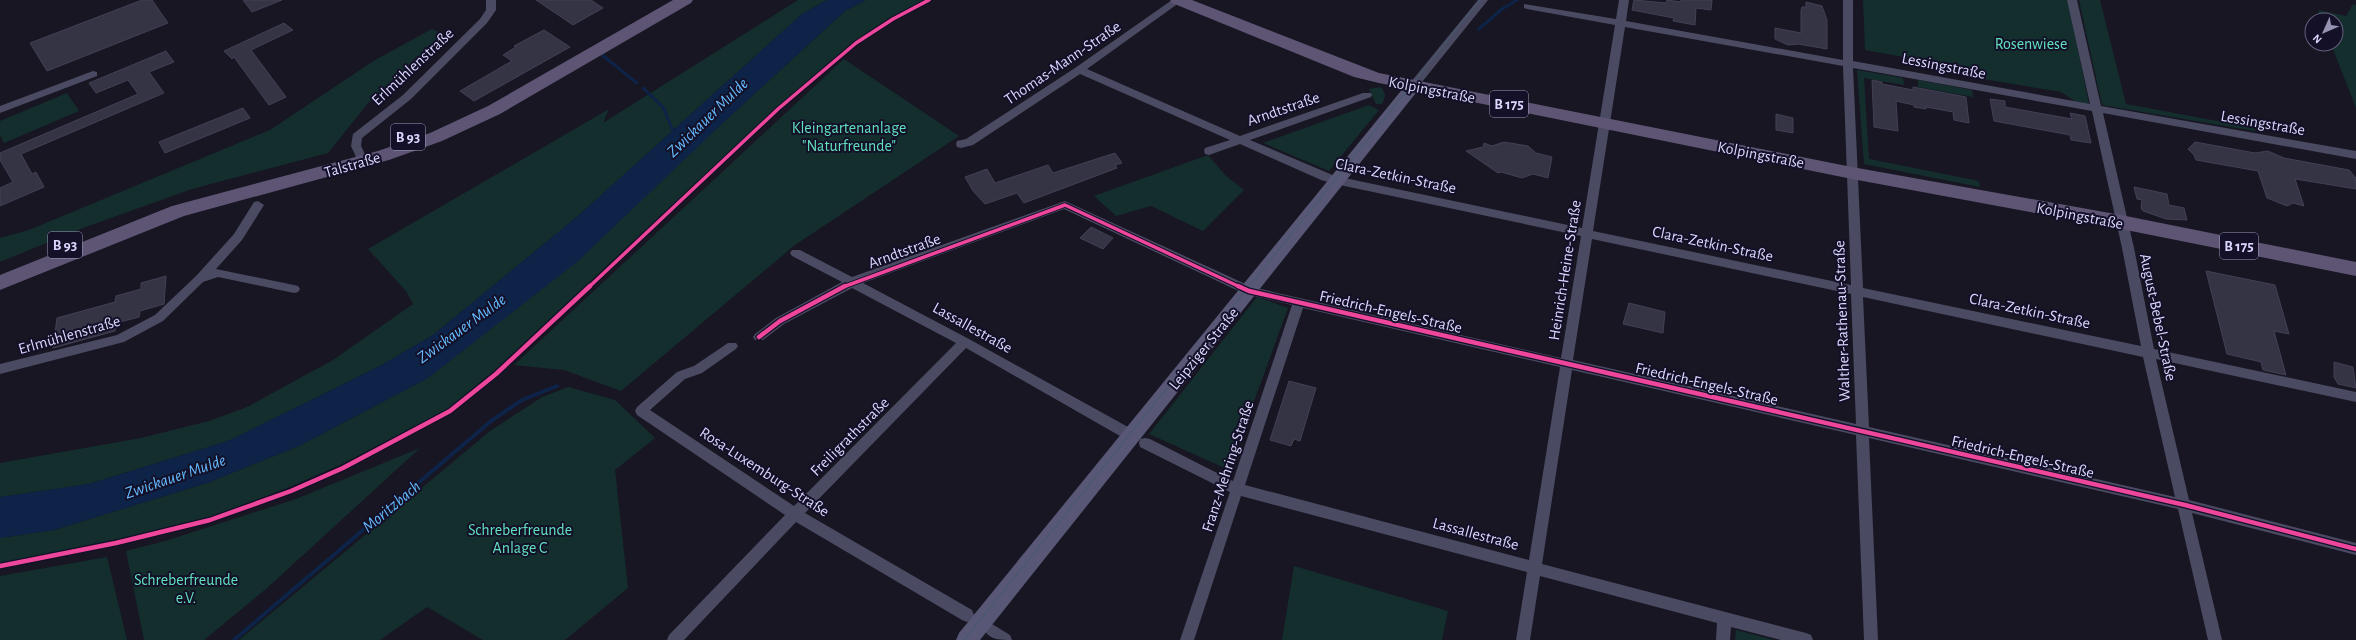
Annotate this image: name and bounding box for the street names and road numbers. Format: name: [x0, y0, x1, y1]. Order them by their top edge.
street label: Thomas-Mann-Straße: [1002, 18, 1124, 108]
street label: Erlmühlenstraße: [369, 25, 457, 108]
street label: Lessingstraße: [1900, 50, 1987, 82]
street label: Kolpingstraße: [1387, 74, 1476, 106]
street label: Arndtstraße: [1245, 89, 1322, 129]
road number: B 175: [1490, 91, 1528, 117]
street label: Lessingstraße: [2219, 108, 2306, 138]
road number: B 93: [391, 124, 425, 150]
street label: Kolpingstraße: [1716, 139, 1805, 171]
street label: Talstraße: [322, 149, 382, 181]
street label: Clara-Zetkin-Straße: [1334, 155, 1458, 197]
street label: Heinrich-Heine-Straße: [1546, 199, 1584, 341]
street label: Kolpingstraße: [2035, 200, 2124, 232]
street label: Clara-Zetkin-Straße: [1651, 223, 1775, 265]
street label: Arndtstraße: [866, 230, 943, 271]
road number: B 93: [48, 232, 82, 258]
road number: B 175: [2220, 233, 2258, 259]
street label: Walther-Rathenau-Straße: [1831, 240, 1853, 402]
street label: August-Bebel-Straße: [2137, 252, 2179, 382]
street label: Friedrich-Engels-Straße: [1318, 288, 1464, 336]
street label: Clara-Zetkin-Straße: [1968, 290, 2092, 332]
street label: Lassallestraße: [930, 299, 1015, 356]
street label: Leipziger Straße: [1166, 305, 1242, 393]
street label: Erlmühlenstraße: [16, 313, 122, 357]
street label: Friedrich-Engels-Straße: [1634, 360, 1780, 408]
street label: Freiligrathstraße: [807, 394, 892, 479]
street label: Franz-Mehring-Straße: [1199, 399, 1257, 534]
street label: Rosa-Luxemburg-Straße: [697, 424, 832, 520]
street label: Friedrich-Engels-Straße: [1950, 433, 2096, 481]
street label: Lassallestraße: [1431, 515, 1520, 553]

